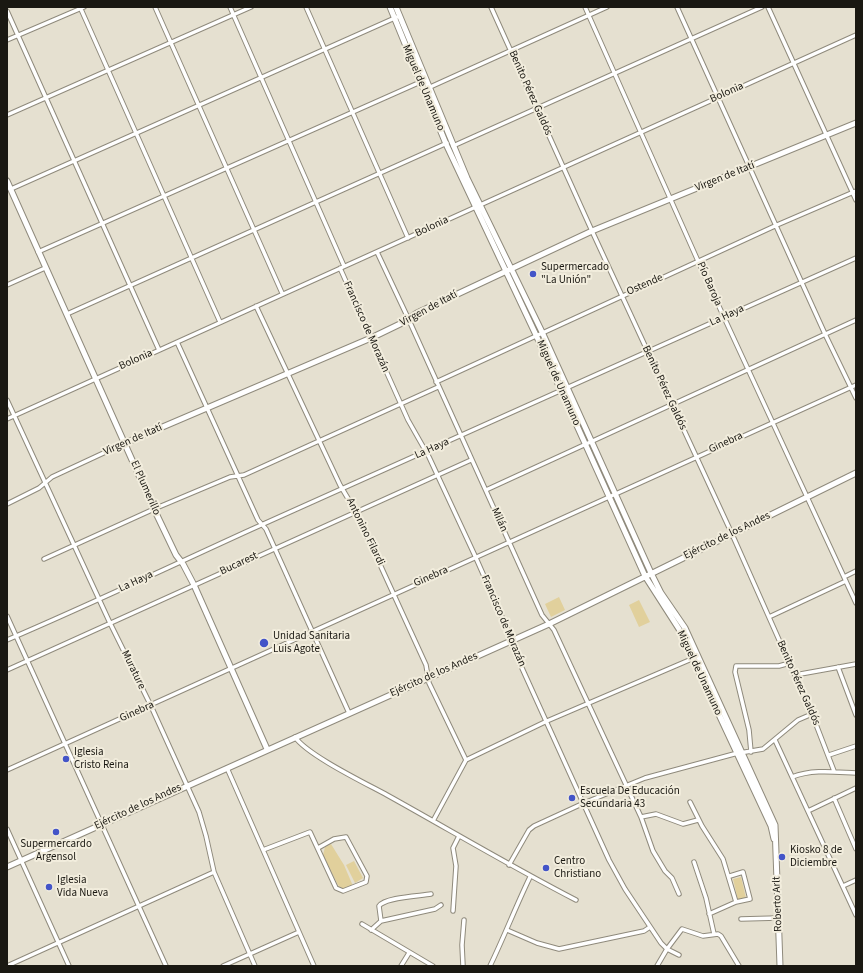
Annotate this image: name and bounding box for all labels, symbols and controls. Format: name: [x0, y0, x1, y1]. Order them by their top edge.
street label: Miguel de Unamuno: [399, 43, 447, 133]
street label: Benito Pérez Galdós: [505, 48, 555, 138]
street label: Bolonia: [708, 80, 746, 106]
street label: Virgen de Itatí: [693, 159, 757, 195]
street label: Bolonia: [413, 214, 451, 240]
street label: Pío Baroja: [693, 260, 725, 308]
place label: Supermercado "La Unión": [541, 261, 609, 287]
marker: Supermercado "La Unión": [528, 269, 538, 279]
street label: Ostende: [625, 271, 665, 299]
street label: Francisco de Morazán: [340, 279, 392, 375]
street label: Virgen de Itatí: [398, 288, 460, 330]
street label: La Haya: [708, 302, 746, 330]
street label: Miguel de Unamuno: [533, 338, 583, 428]
street label: Benito Pérez Galdós: [639, 344, 689, 432]
street label: Bolonia: [117, 347, 155, 373]
street label: Virgen de Itatí: [101, 421, 165, 459]
street label: Ginebra: [707, 429, 745, 457]
street label: La Haya: [413, 436, 451, 462]
street label: El Plumerillo: [127, 459, 163, 517]
street label: Antonino Filardi: [343, 496, 387, 568]
street label: Milán: [488, 506, 510, 534]
street label: Ejército de los Andes: [682, 509, 772, 563]
street label: Bucarest: [218, 550, 260, 578]
street label: Ginebra: [412, 564, 450, 590]
street label: La Haya: [117, 568, 155, 596]
street label: Francisco de Morazán: [478, 573, 528, 669]
street label: Miguel de Unamuno: [674, 628, 724, 718]
place label: Unidad Sanitaria Luis Agote: [273, 630, 350, 656]
marker: Unidad Sanitaria Luis Agote: [258, 637, 270, 649]
street label: Benito Pérez Galdós: [773, 638, 823, 728]
street label: Murature: [118, 648, 148, 692]
street label: Ejército de los Andes: [388, 650, 480, 700]
street label: Ginebra: [118, 699, 156, 725]
place label: Iglesia Cristo Reina: [74, 746, 129, 772]
marker: Iglesia Cristo Reina: [61, 754, 71, 764]
street label: Ejército de los Andes: [92, 781, 184, 833]
place label: Escuela De Educación Secundaria 43: [580, 785, 680, 811]
marker: Escuela De Educación Secundaria 43: [567, 793, 577, 803]
marker: Supermercardo Argensol: [51, 827, 61, 837]
place label: Supermercardo Argensol: [20, 838, 92, 864]
place label: Kiosko 8 de Diciembre: [790, 844, 842, 870]
marker: Kiosko 8 de Diciembre: [777, 852, 787, 862]
place label: Centro Christiano: [554, 855, 601, 881]
marker: Centro Christiano: [541, 863, 551, 873]
place label: Iglesia Vida Nueva: [57, 874, 108, 900]
street label: Roberto Arlt: [770, 876, 786, 932]
marker: Iglesia Vida Nueva: [44, 882, 54, 892]

